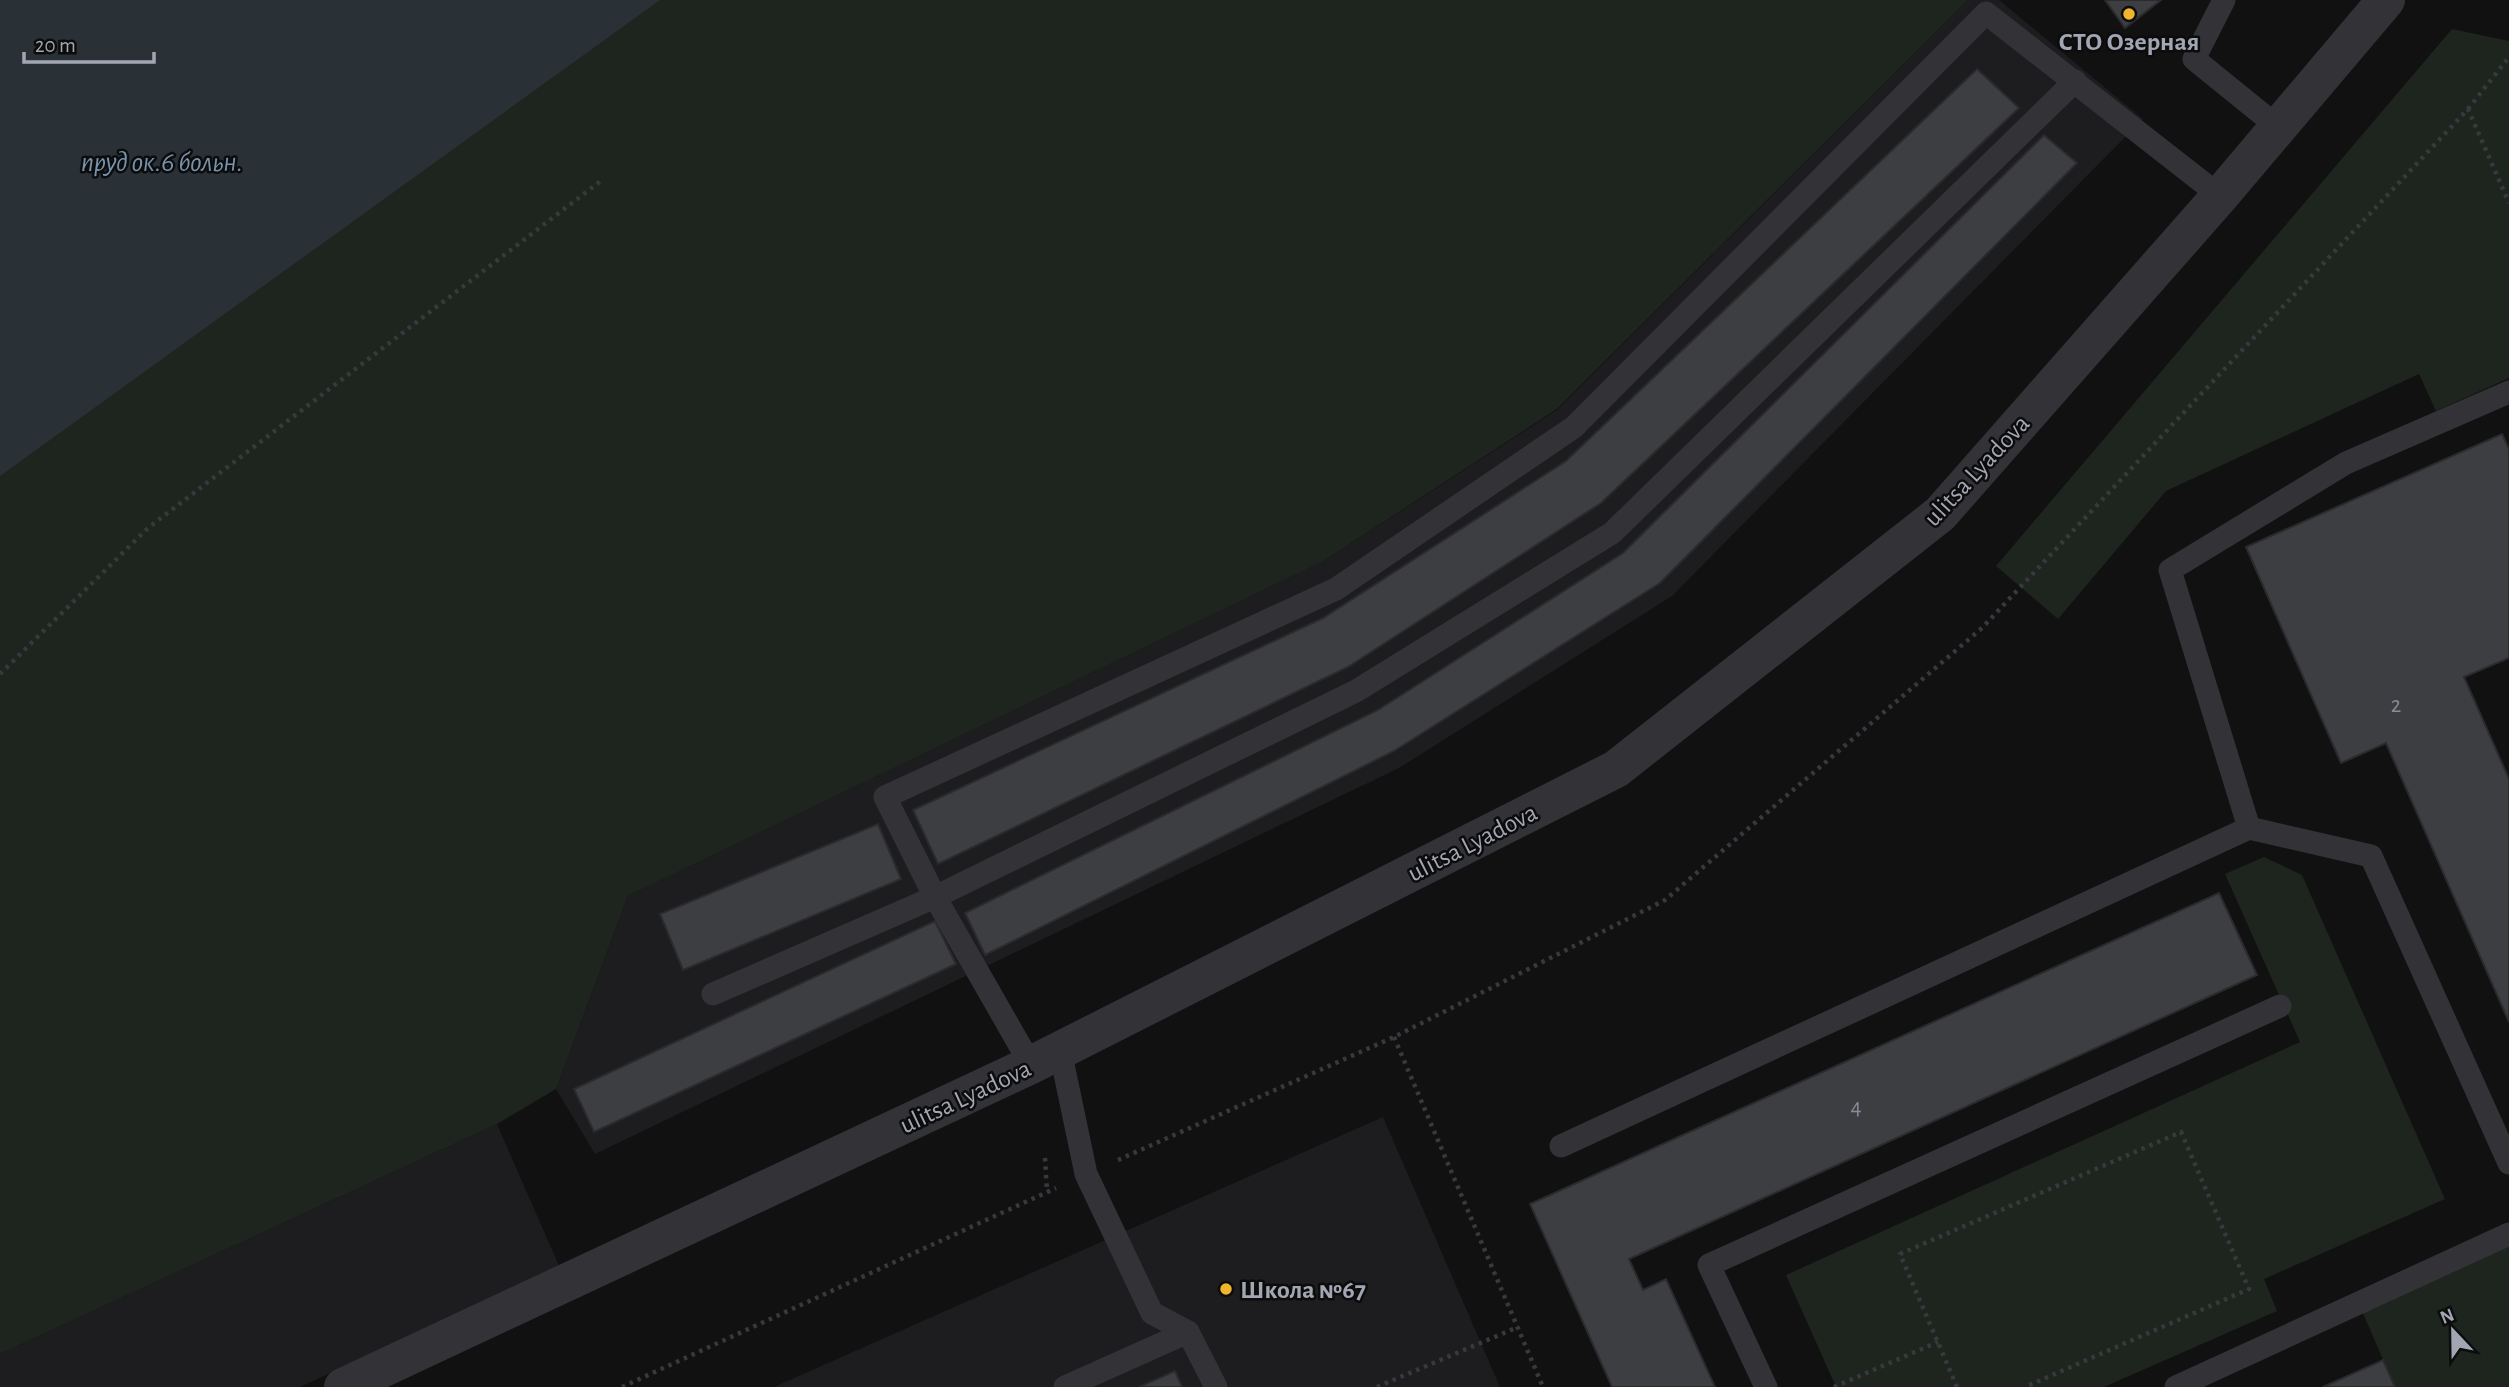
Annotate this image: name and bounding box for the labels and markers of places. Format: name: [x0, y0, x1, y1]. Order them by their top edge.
marker: СТО Озерная: [2121, 6, 2137, 22]
place label: СТО Озерная: [2059, 29, 2199, 55]
place label: Школа №67: [1240, 1277, 1366, 1303]
marker: Школа №67: [1218, 1281, 1234, 1297]

